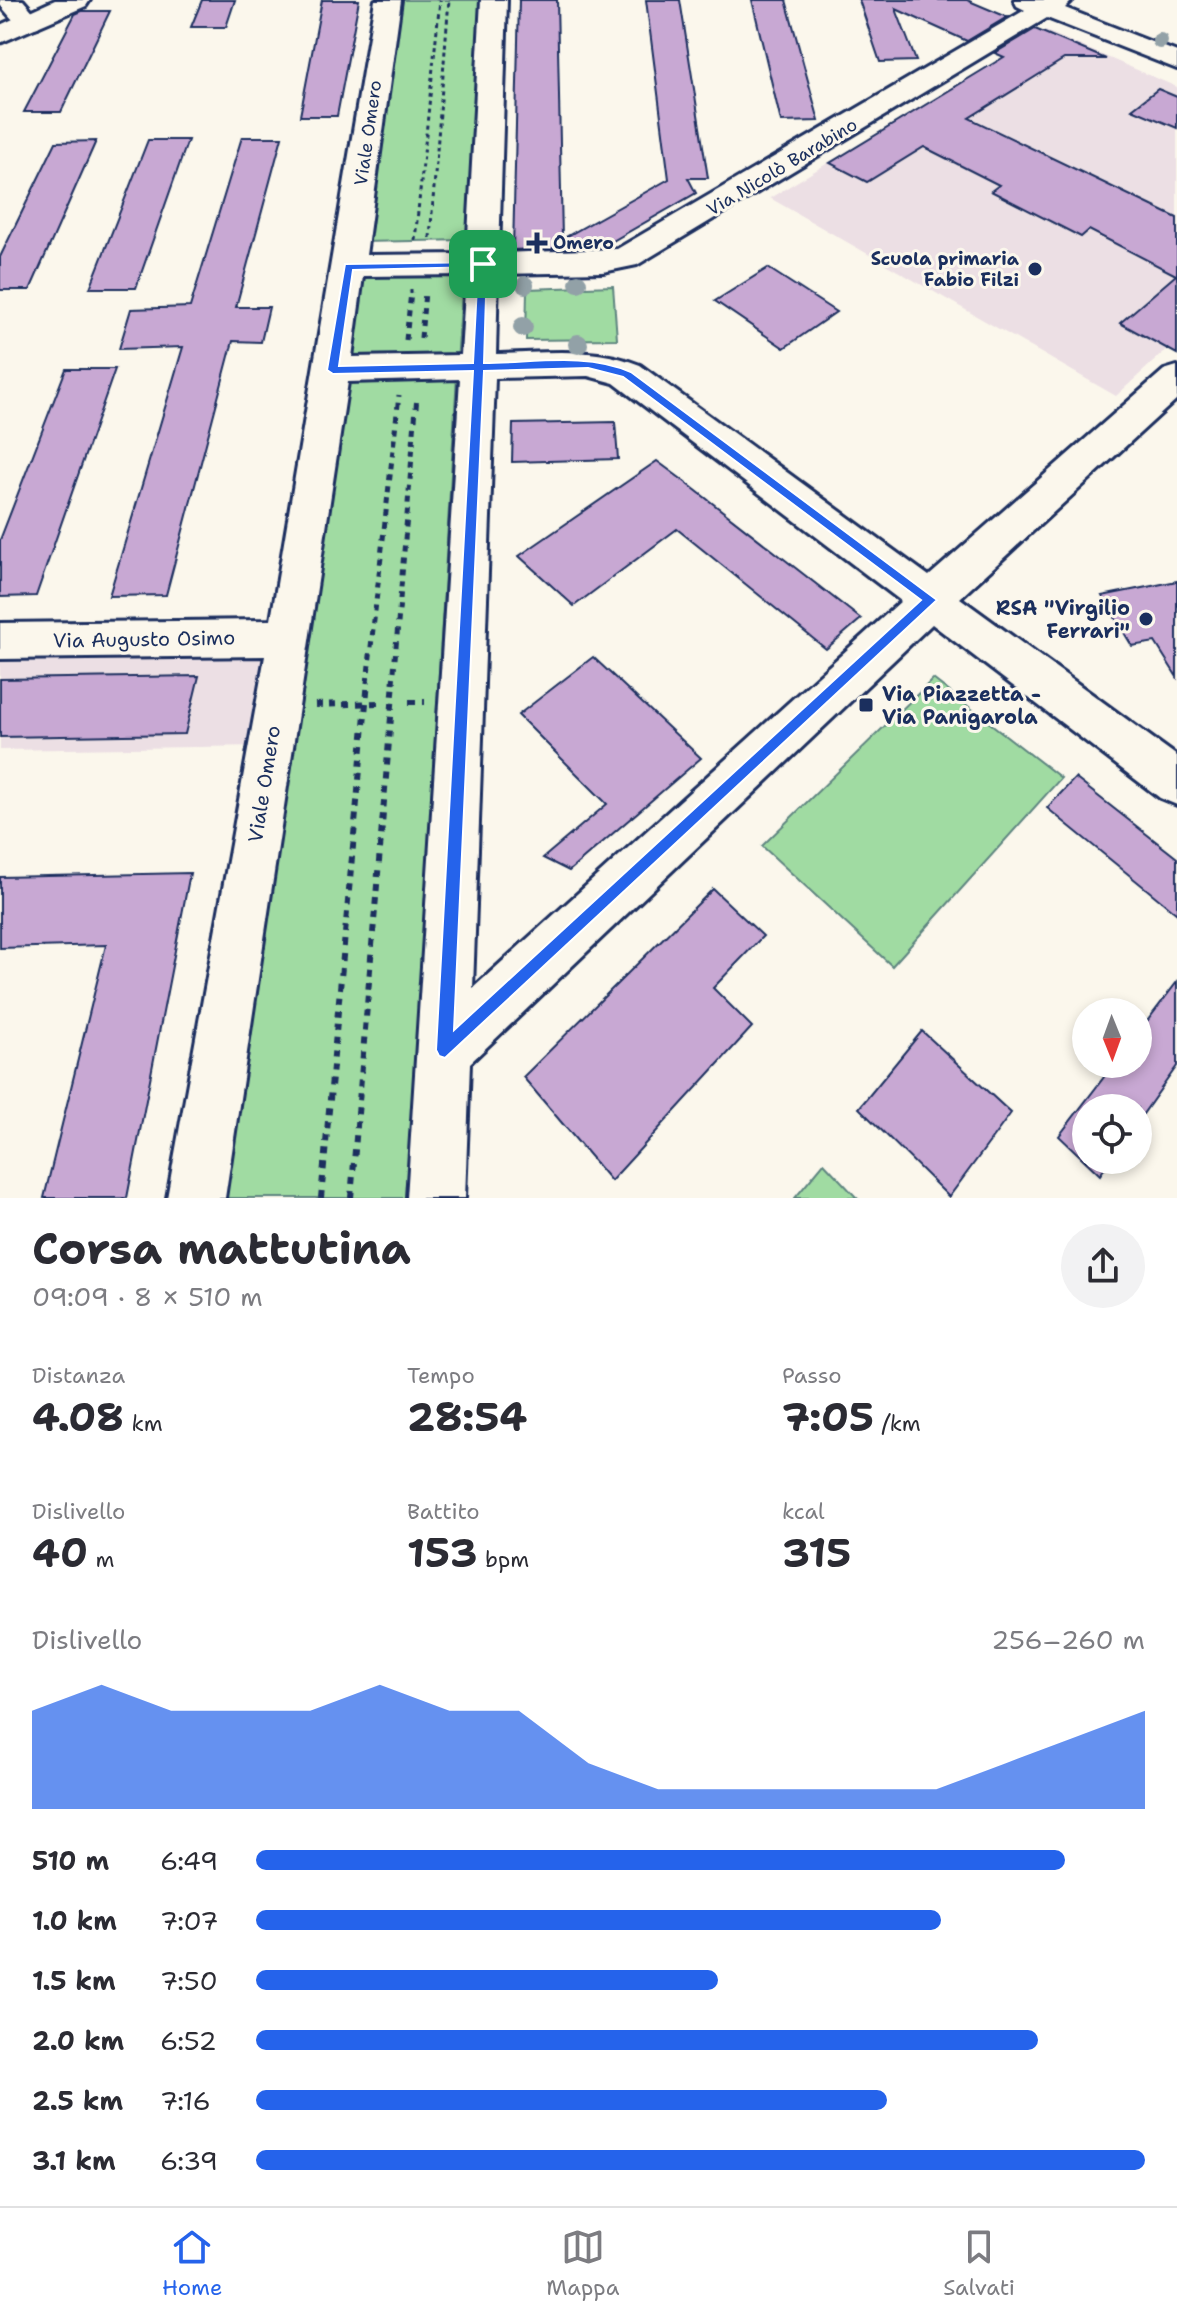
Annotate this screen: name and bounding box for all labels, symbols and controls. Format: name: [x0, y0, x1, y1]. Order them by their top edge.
street label: Viale Omero: [349, 79, 387, 187]
street label: Via Nicolò Barabino: [702, 113, 862, 221]
pin: [449, 230, 517, 298]
place label: Omero: [553, 231, 614, 255]
marker: Omero: [528, 234, 546, 252]
icon: arrive: [461, 242, 505, 286]
place label: Scuola primaria Fabio Filzi: [871, 247, 1020, 292]
marker: Scuola primaria Fabio Filzi: [1026, 260, 1044, 278]
place label: RSA "Virgilio Ferrari": [996, 595, 1130, 644]
marker: RSA "Virgilio Ferrari": [1137, 610, 1155, 628]
street label: Via Augusto Osimo: [53, 624, 235, 654]
place label: Via Piazzetta - Via Panigarola: [882, 681, 1041, 730]
marker: Via Piazzetta - Via Panigarola: [857, 696, 875, 714]
street label: Viale Omero: [242, 724, 286, 844]
north arrow: [1072, 998, 1152, 1078]
map controls: [1072, 998, 1152, 1174]
button: locate: [1072, 1094, 1152, 1174]
text: Corsa mattutina: [32, 1219, 411, 1278]
button: share: [1061, 1224, 1145, 1308]
text: 09:09 · 8 × 510 m: [32, 1279, 263, 1314]
text: Distanza: [32, 1361, 125, 1390]
text: Tempo: [407, 1361, 475, 1390]
text: Passo: [782, 1361, 842, 1390]
text: 4.08: [32, 1390, 124, 1444]
text: 28:54: [407, 1390, 527, 1444]
text: 7:05: [782, 1390, 874, 1444]
text: km: [124, 1409, 163, 1438]
text: /km: [874, 1409, 921, 1438]
text: Dislivello: [32, 1497, 125, 1526]
text: Battito: [407, 1497, 480, 1526]
text: kcal: [782, 1497, 825, 1526]
text: 40: [32, 1526, 88, 1580]
text: 153: [407, 1526, 477, 1580]
text: 315: [782, 1526, 851, 1580]
text: m: [88, 1545, 114, 1574]
text: bpm: [477, 1545, 529, 1574]
text: Dislivello: [32, 1622, 142, 1657]
text: 256–260 m: [991, 1622, 1145, 1657]
text: 510 m: [32, 1843, 109, 1878]
text: 6:49: [160, 1843, 218, 1878]
text: 1.0 km: [32, 1903, 117, 1938]
text: 7:07: [160, 1903, 218, 1938]
text: 1.5 km: [32, 1963, 116, 1998]
text: 7:50: [160, 1963, 218, 1998]
text: 2.0 km: [32, 2023, 124, 2058]
text: 6:52: [160, 2023, 217, 2058]
text: 2.5 km: [32, 2083, 123, 2118]
text: 7:16: [160, 2083, 211, 2118]
text: 3.1 km: [32, 2143, 116, 2178]
text: 6:39: [160, 2143, 218, 2178]
tab: Home: [162, 2225, 222, 2302]
tab: Mappa: [546, 2225, 619, 2302]
tab: Salvati: [943, 2225, 1015, 2302]

